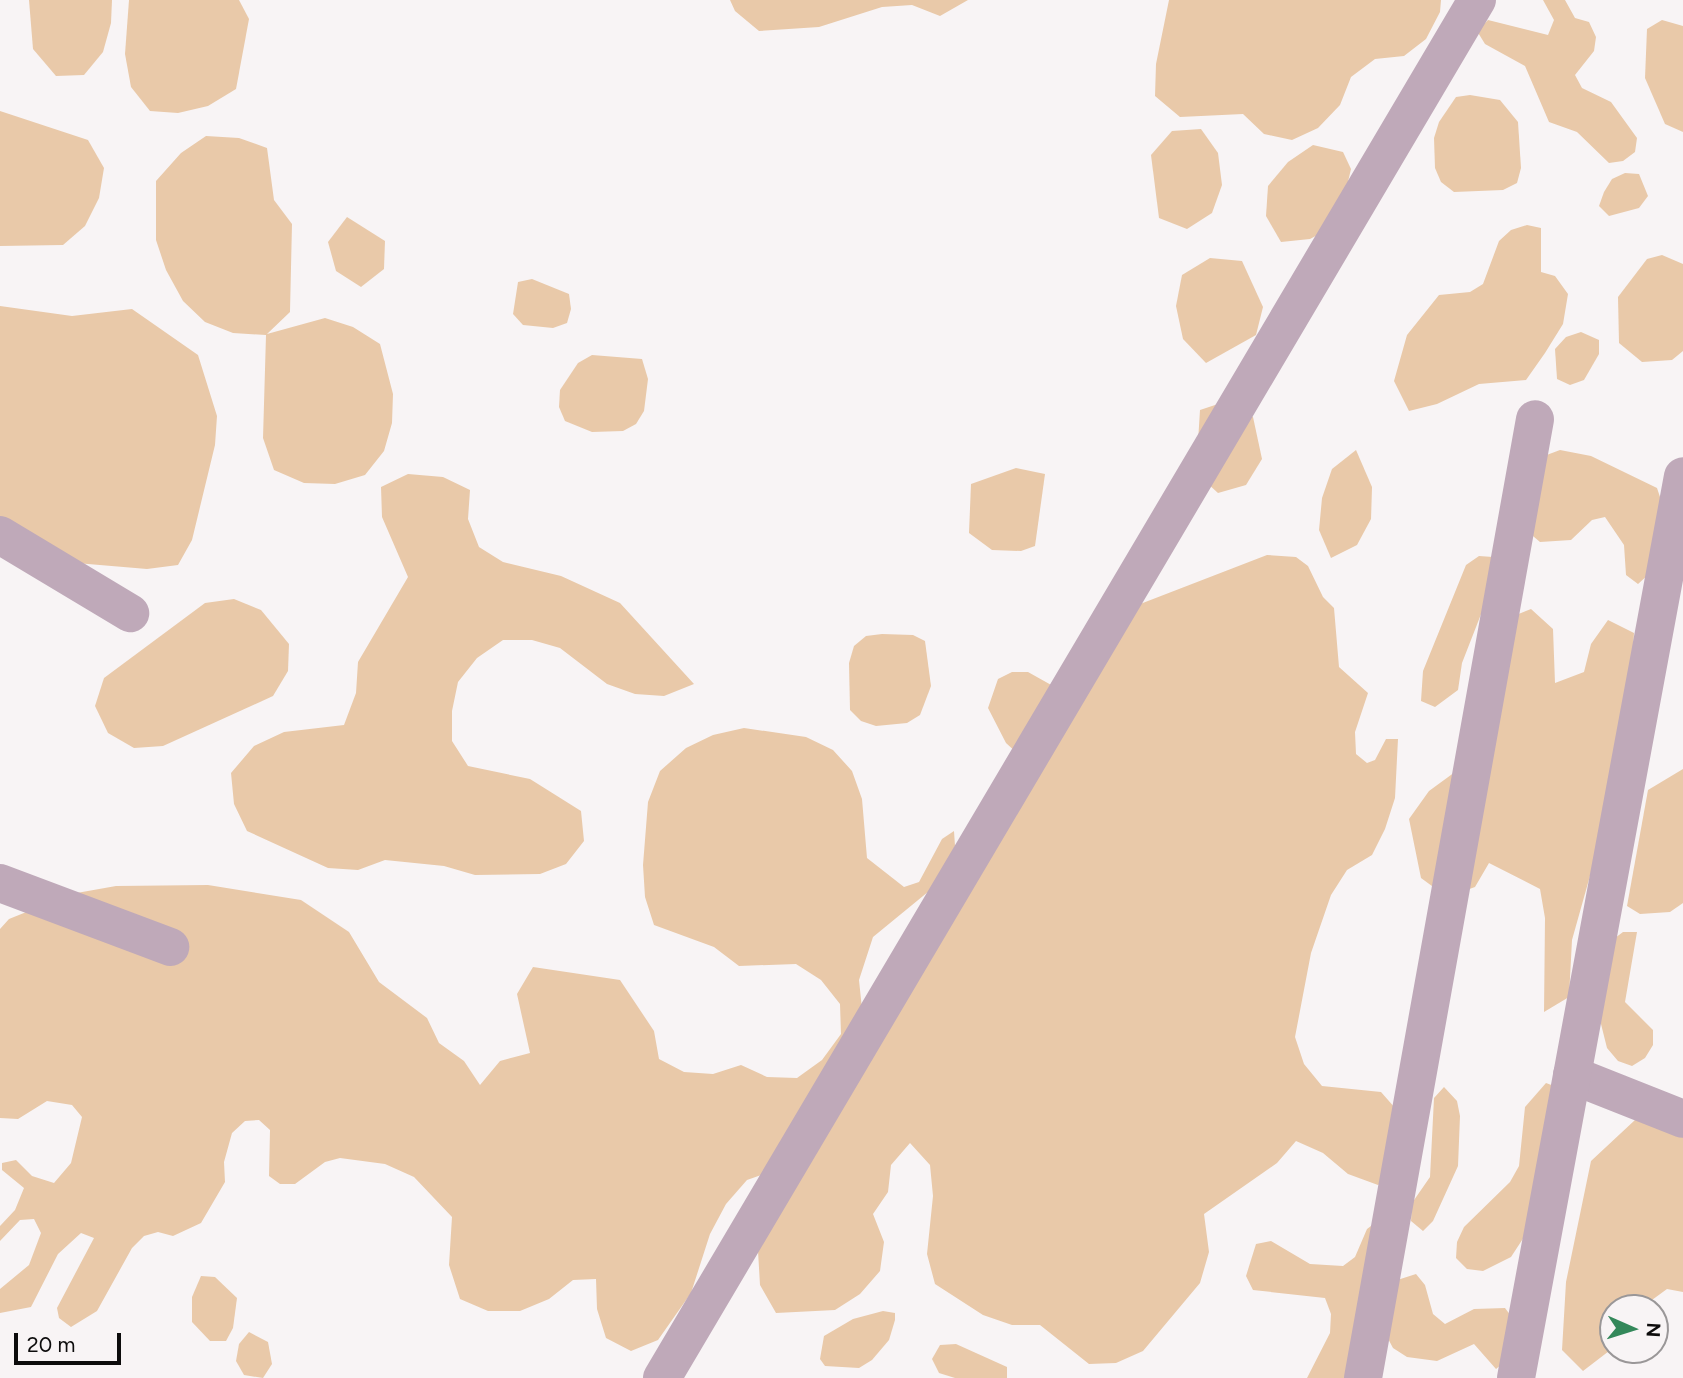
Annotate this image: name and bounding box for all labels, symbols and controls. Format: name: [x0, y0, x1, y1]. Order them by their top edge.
north arrow: [1599, 1294, 1669, 1364]
scale bar: [18, 1318, 124, 1362]
text: N: [1642, 1322, 1665, 1338]
text: 20 m: [27, 1332, 75, 1357]

